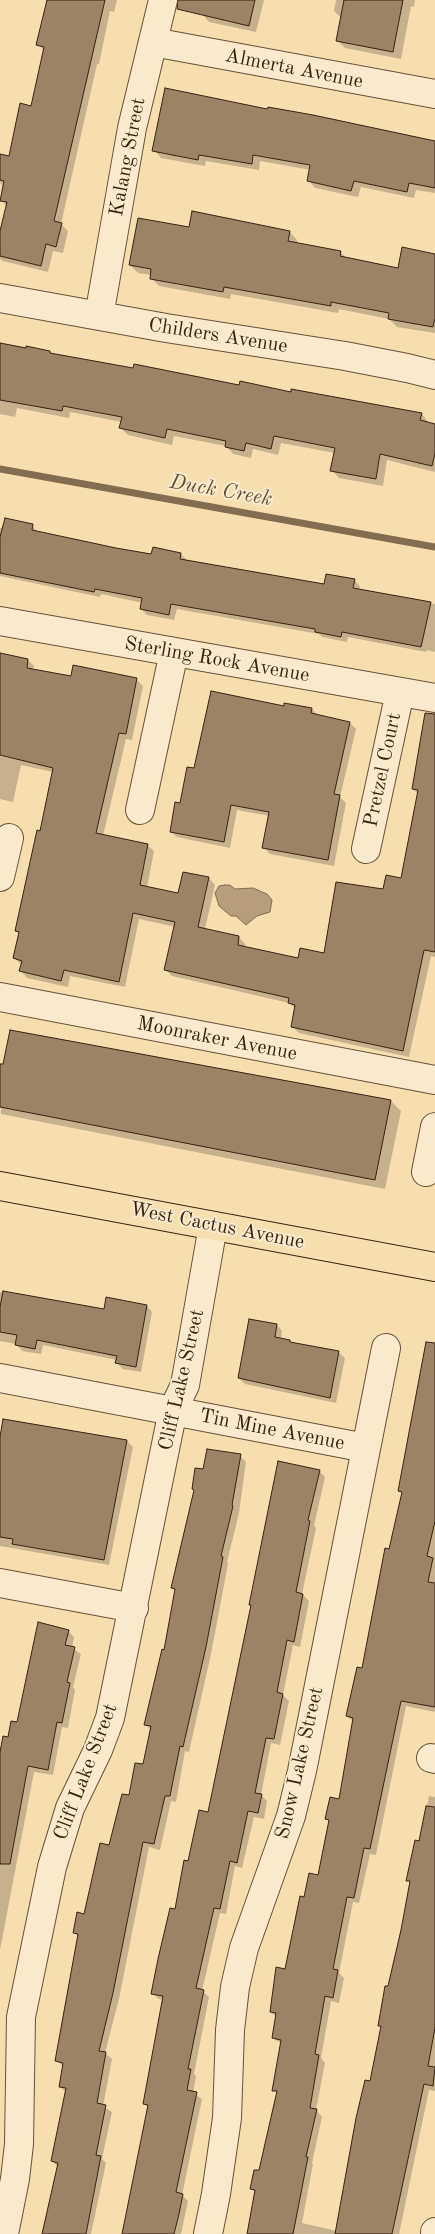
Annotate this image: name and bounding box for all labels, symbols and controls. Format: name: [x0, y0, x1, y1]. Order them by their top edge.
street label: Almerta Avenue: [223, 44, 365, 94]
street label: Kalang Street: [105, 96, 151, 218]
street label: Childers Avenue: [147, 313, 289, 359]
water label: Duck Creek: [168, 470, 274, 512]
street label: Sterling Rock Avenue: [123, 632, 311, 688]
street label: Pretzel Court: [359, 711, 407, 829]
street label: Moonraker Avenue: [135, 1012, 299, 1066]
street label: West Cactus Avenue: [128, 1197, 306, 1255]
street label: Cliff Lake Street: [154, 1307, 210, 1453]
street label: Tin Mine Avenue: [197, 1404, 347, 1456]
street label: Snow Lake Street: [271, 1685, 329, 1841]
street label: Cliff Lake Street: [49, 1700, 123, 1844]

